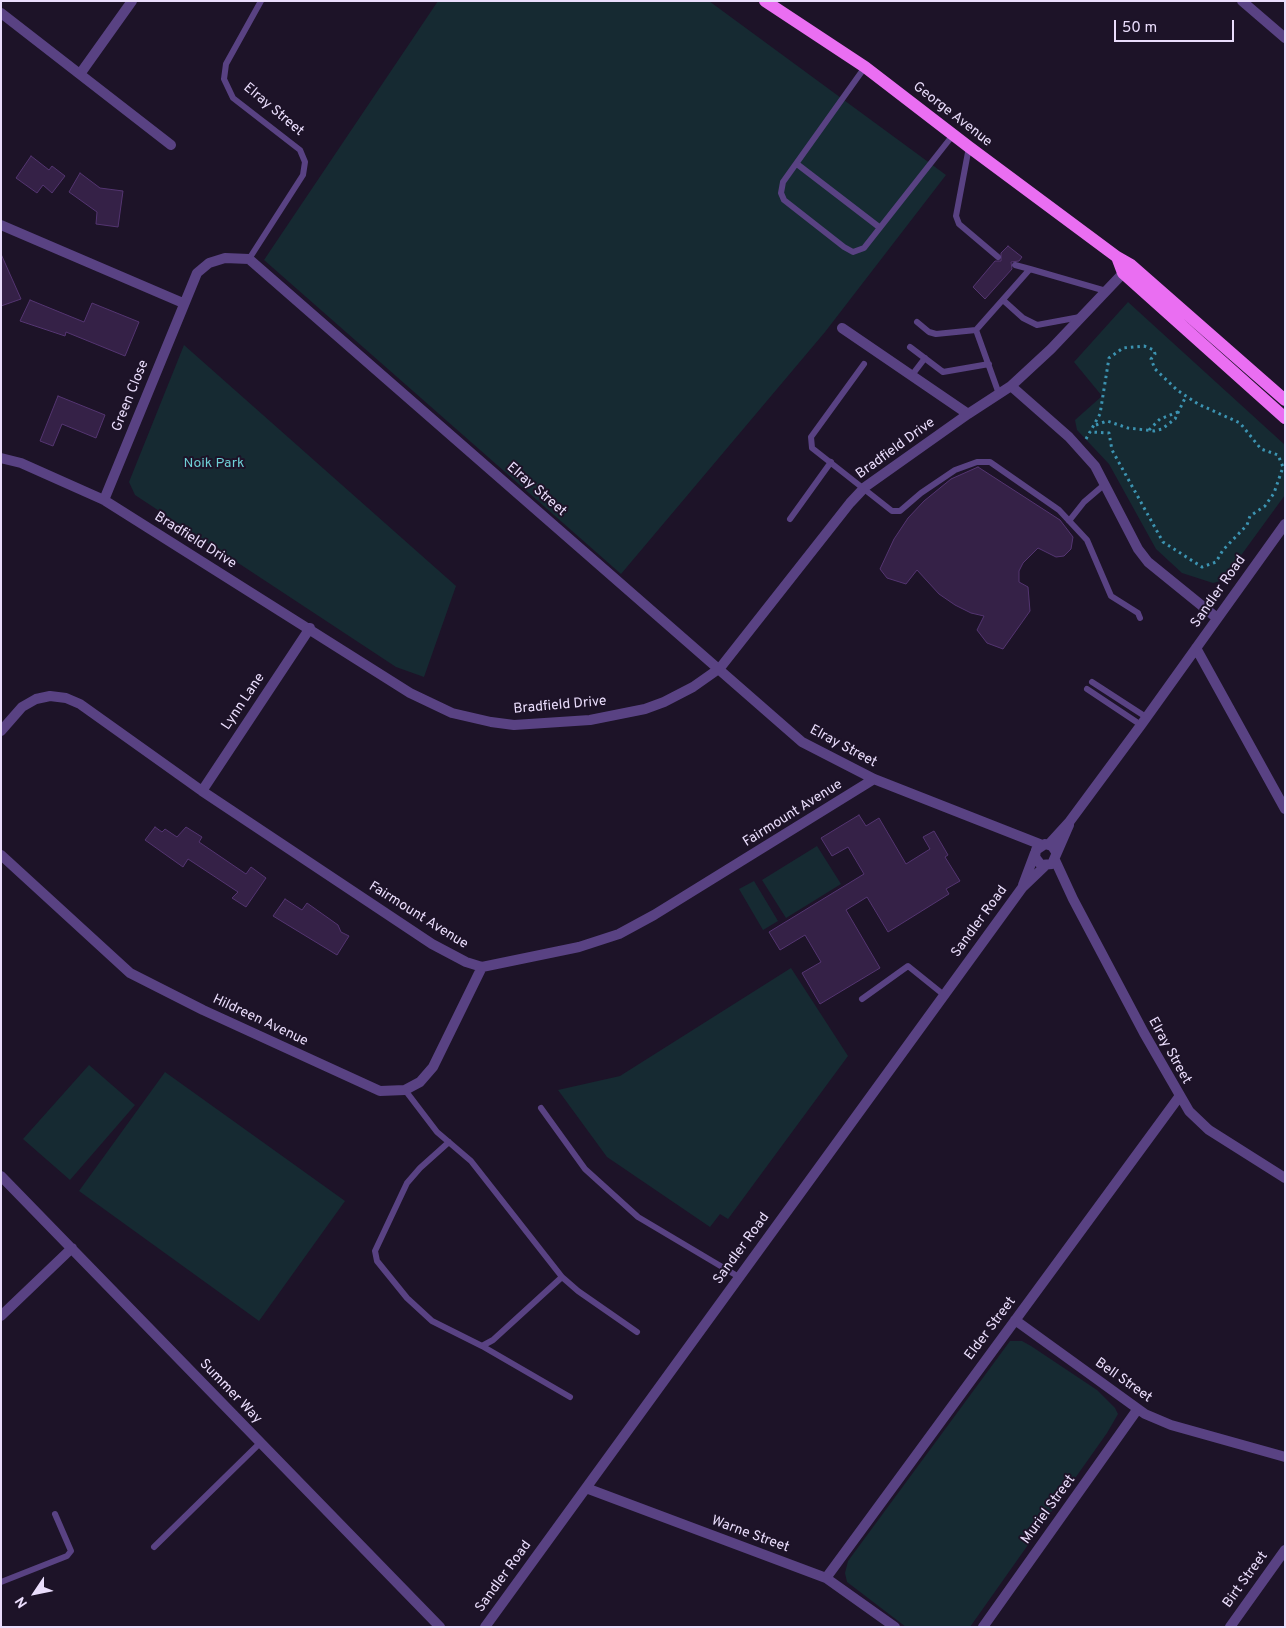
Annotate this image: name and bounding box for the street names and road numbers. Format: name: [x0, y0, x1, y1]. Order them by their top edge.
street label: George Avenue: [909, 79, 995, 151]
street label: Elray Street: [239, 80, 307, 140]
street label: Green Close: [109, 358, 153, 434]
street label: Bradfield Drive: [853, 415, 939, 483]
street label: Elray Street: [503, 459, 569, 521]
street label: Bradfield Drive: [151, 509, 239, 573]
street label: Sandler Road: [1188, 553, 1250, 631]
street label: Lynn Lane: [219, 670, 269, 734]
street label: Bradfield Drive: [513, 694, 607, 718]
street label: Elray Street: [806, 722, 880, 772]
street label: Fairmount Avenue: [740, 777, 846, 851]
street label: Fairmount Avenue: [365, 879, 471, 953]
street label: Sandler Road: [948, 883, 1012, 961]
street label: Hildreen Avenue: [210, 992, 310, 1050]
street label: Elray Street: [1144, 1015, 1194, 1087]
street label: Sandler Road: [710, 1210, 774, 1288]
street label: Elder Street: [962, 1294, 1020, 1364]
street label: Bell Street: [1091, 1355, 1155, 1407]
street label: Summer Way: [195, 1356, 265, 1428]
street label: Muriel Street: [1018, 1472, 1080, 1548]
street label: Warne Street: [709, 1513, 791, 1557]
street label: Sandler Road: [472, 1538, 536, 1616]
street label: Birt Street: [1220, 1549, 1272, 1611]

